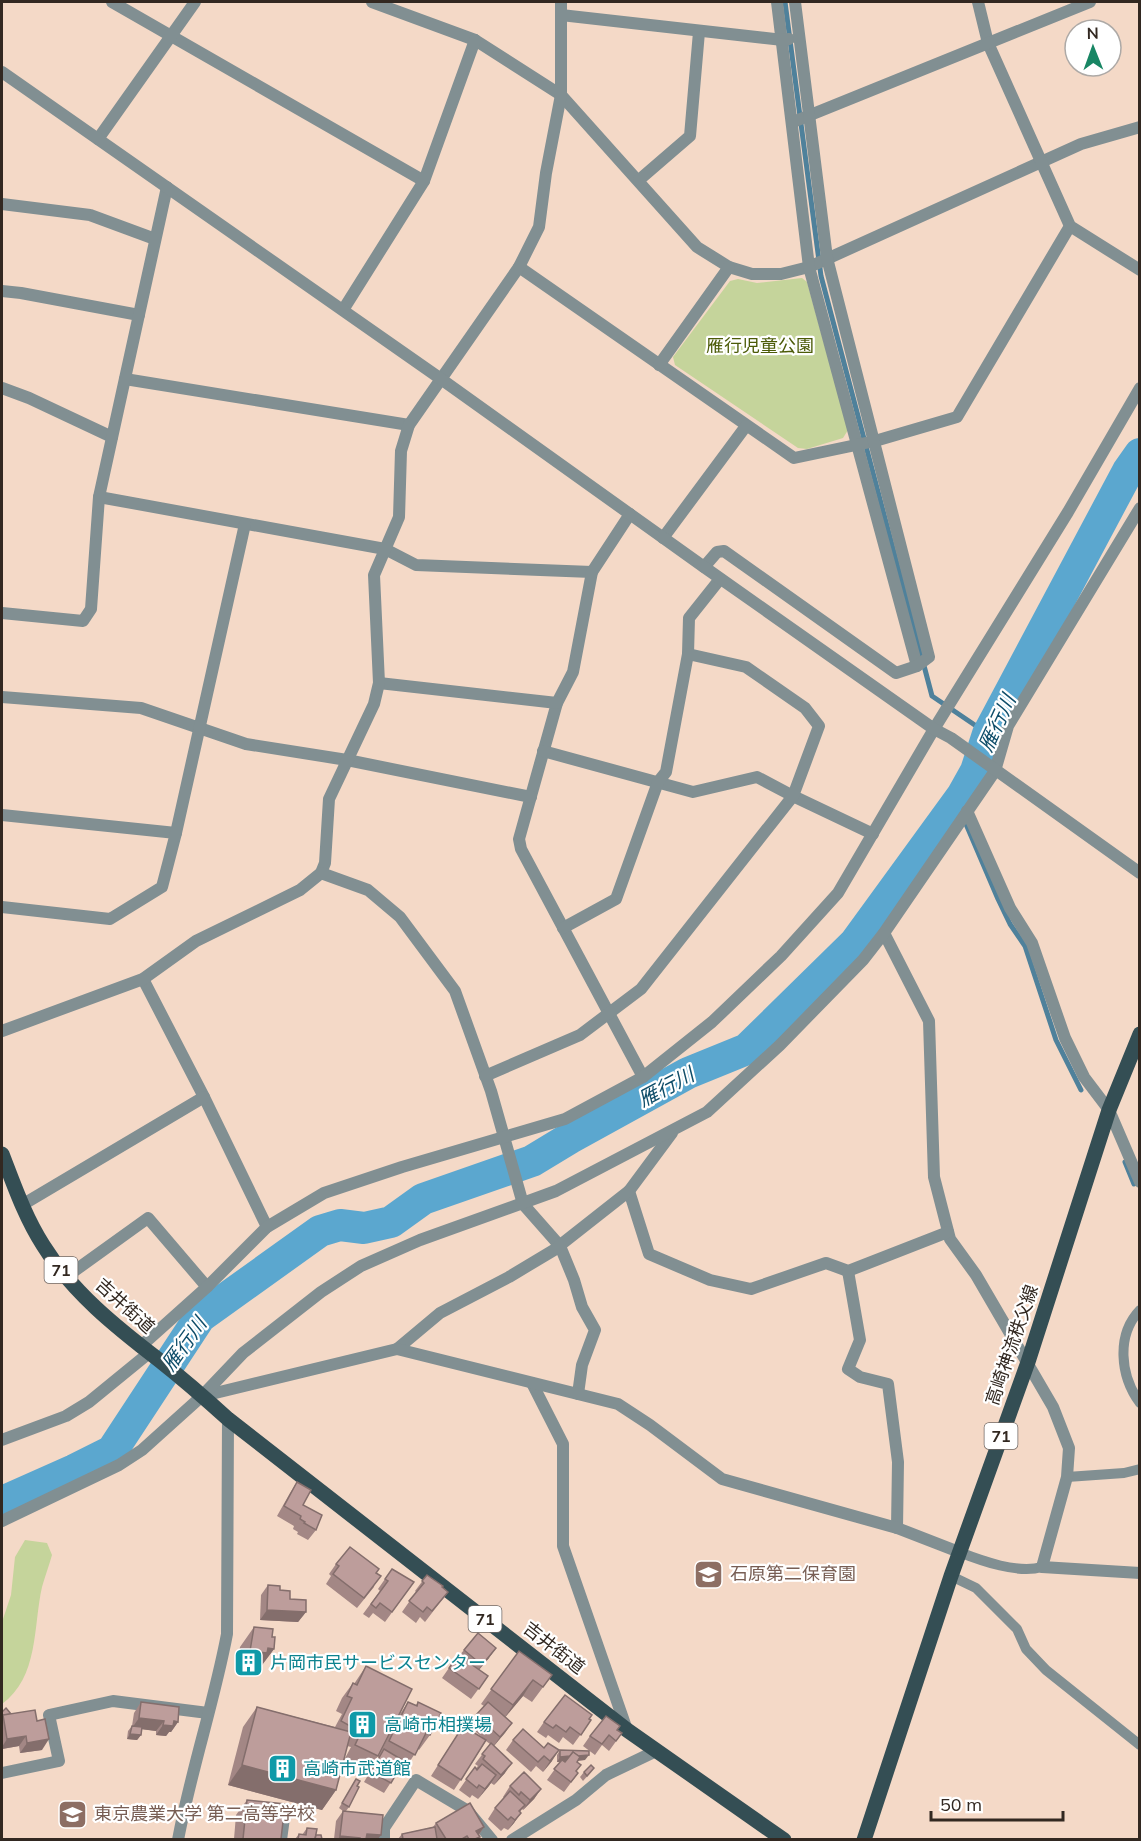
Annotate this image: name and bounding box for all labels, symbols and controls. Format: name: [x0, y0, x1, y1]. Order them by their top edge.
north arrow: [1063, 18, 1123, 78]
text: N: [1087, 23, 1099, 43]
park label: 雁行児童公園: [706, 334, 814, 357]
water label: 雁行川: [973, 689, 1021, 755]
water label: 雁行川: [633, 1060, 700, 1112]
road number: 71: [44, 1257, 78, 1283]
street label: 吉井街道: [91, 1273, 160, 1338]
street label: 高崎神流秩父線: [980, 1282, 1043, 1408]
water label: 雁行川: [156, 1310, 213, 1375]
road number: 71: [984, 1423, 1018, 1449]
school or university icon: 石原第二保育園: [693, 1558, 725, 1590]
place label: 石原第二保育園: [730, 1562, 856, 1585]
road number: 71: [468, 1606, 502, 1632]
street label: 吉井街道: [519, 1616, 590, 1679]
building icon: 片岡市民サービスセンター: [233, 1647, 265, 1679]
place label: 片岡市民サービスセンター: [270, 1651, 486, 1674]
building icon: 高崎市相撲場: [347, 1709, 379, 1741]
place label: 高崎市相撲場: [384, 1713, 492, 1736]
building icon: 高崎市武道館: [266, 1753, 298, 1785]
place label: 高崎市武道館: [303, 1757, 411, 1780]
scale bar: [931, 1784, 1063, 1822]
text: 50 m: [940, 1793, 982, 1816]
school or university icon: 東京農業大学 第二高等学校: [57, 1798, 89, 1830]
place label: 東京農業大学 第二高等学校: [94, 1802, 315, 1825]

